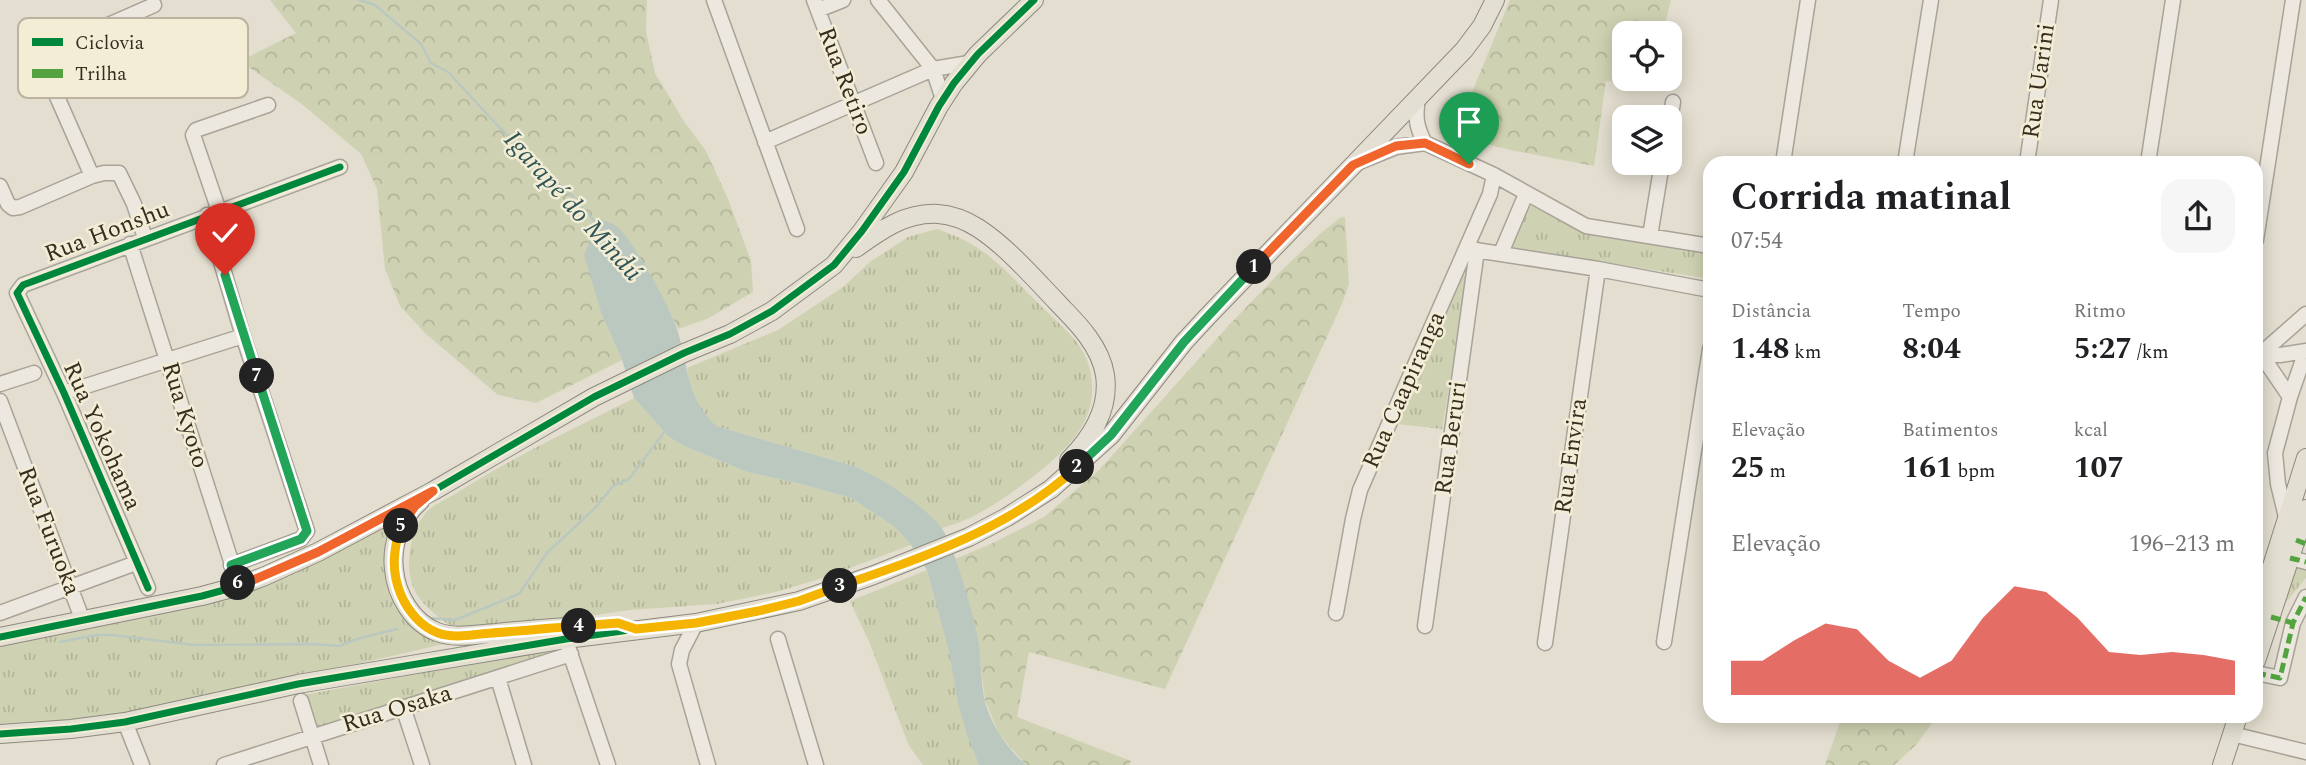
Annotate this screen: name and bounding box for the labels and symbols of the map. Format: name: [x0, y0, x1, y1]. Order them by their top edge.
legend: [18, 18, 248, 98]
street label: Rua Uarini: [2013, 21, 2065, 141]
street label: Rua Retiro: [808, 22, 882, 140]
text: Ciclovia: [75, 29, 145, 58]
text: Trilha: [75, 60, 127, 89]
pin: [1439, 92, 1499, 164]
water label: Igarapé do Mindú: [494, 122, 652, 291]
street label: Rua Honshu: [39, 192, 175, 272]
pin: [195, 203, 255, 275]
pin: 1: [1236, 250, 1272, 284]
street label: Rua Caapiranga: [1353, 305, 1455, 475]
street label: Rua Yokohama: [53, 356, 151, 516]
street label: Rua Kyoto: [152, 357, 218, 473]
pin: 7: [240, 358, 274, 394]
street label: Rua Beruri: [1425, 379, 1477, 497]
street label: Rua Envira: [1545, 395, 1597, 516]
pin: 2: [1060, 449, 1094, 484]
street label: Rua Furuoka: [8, 461, 90, 601]
pin: 5: [384, 508, 418, 544]
pin: 6: [220, 566, 256, 600]
pin: 3: [822, 568, 858, 604]
pin: 4: [562, 608, 596, 644]
street label: Rua Osaka: [338, 675, 457, 743]

